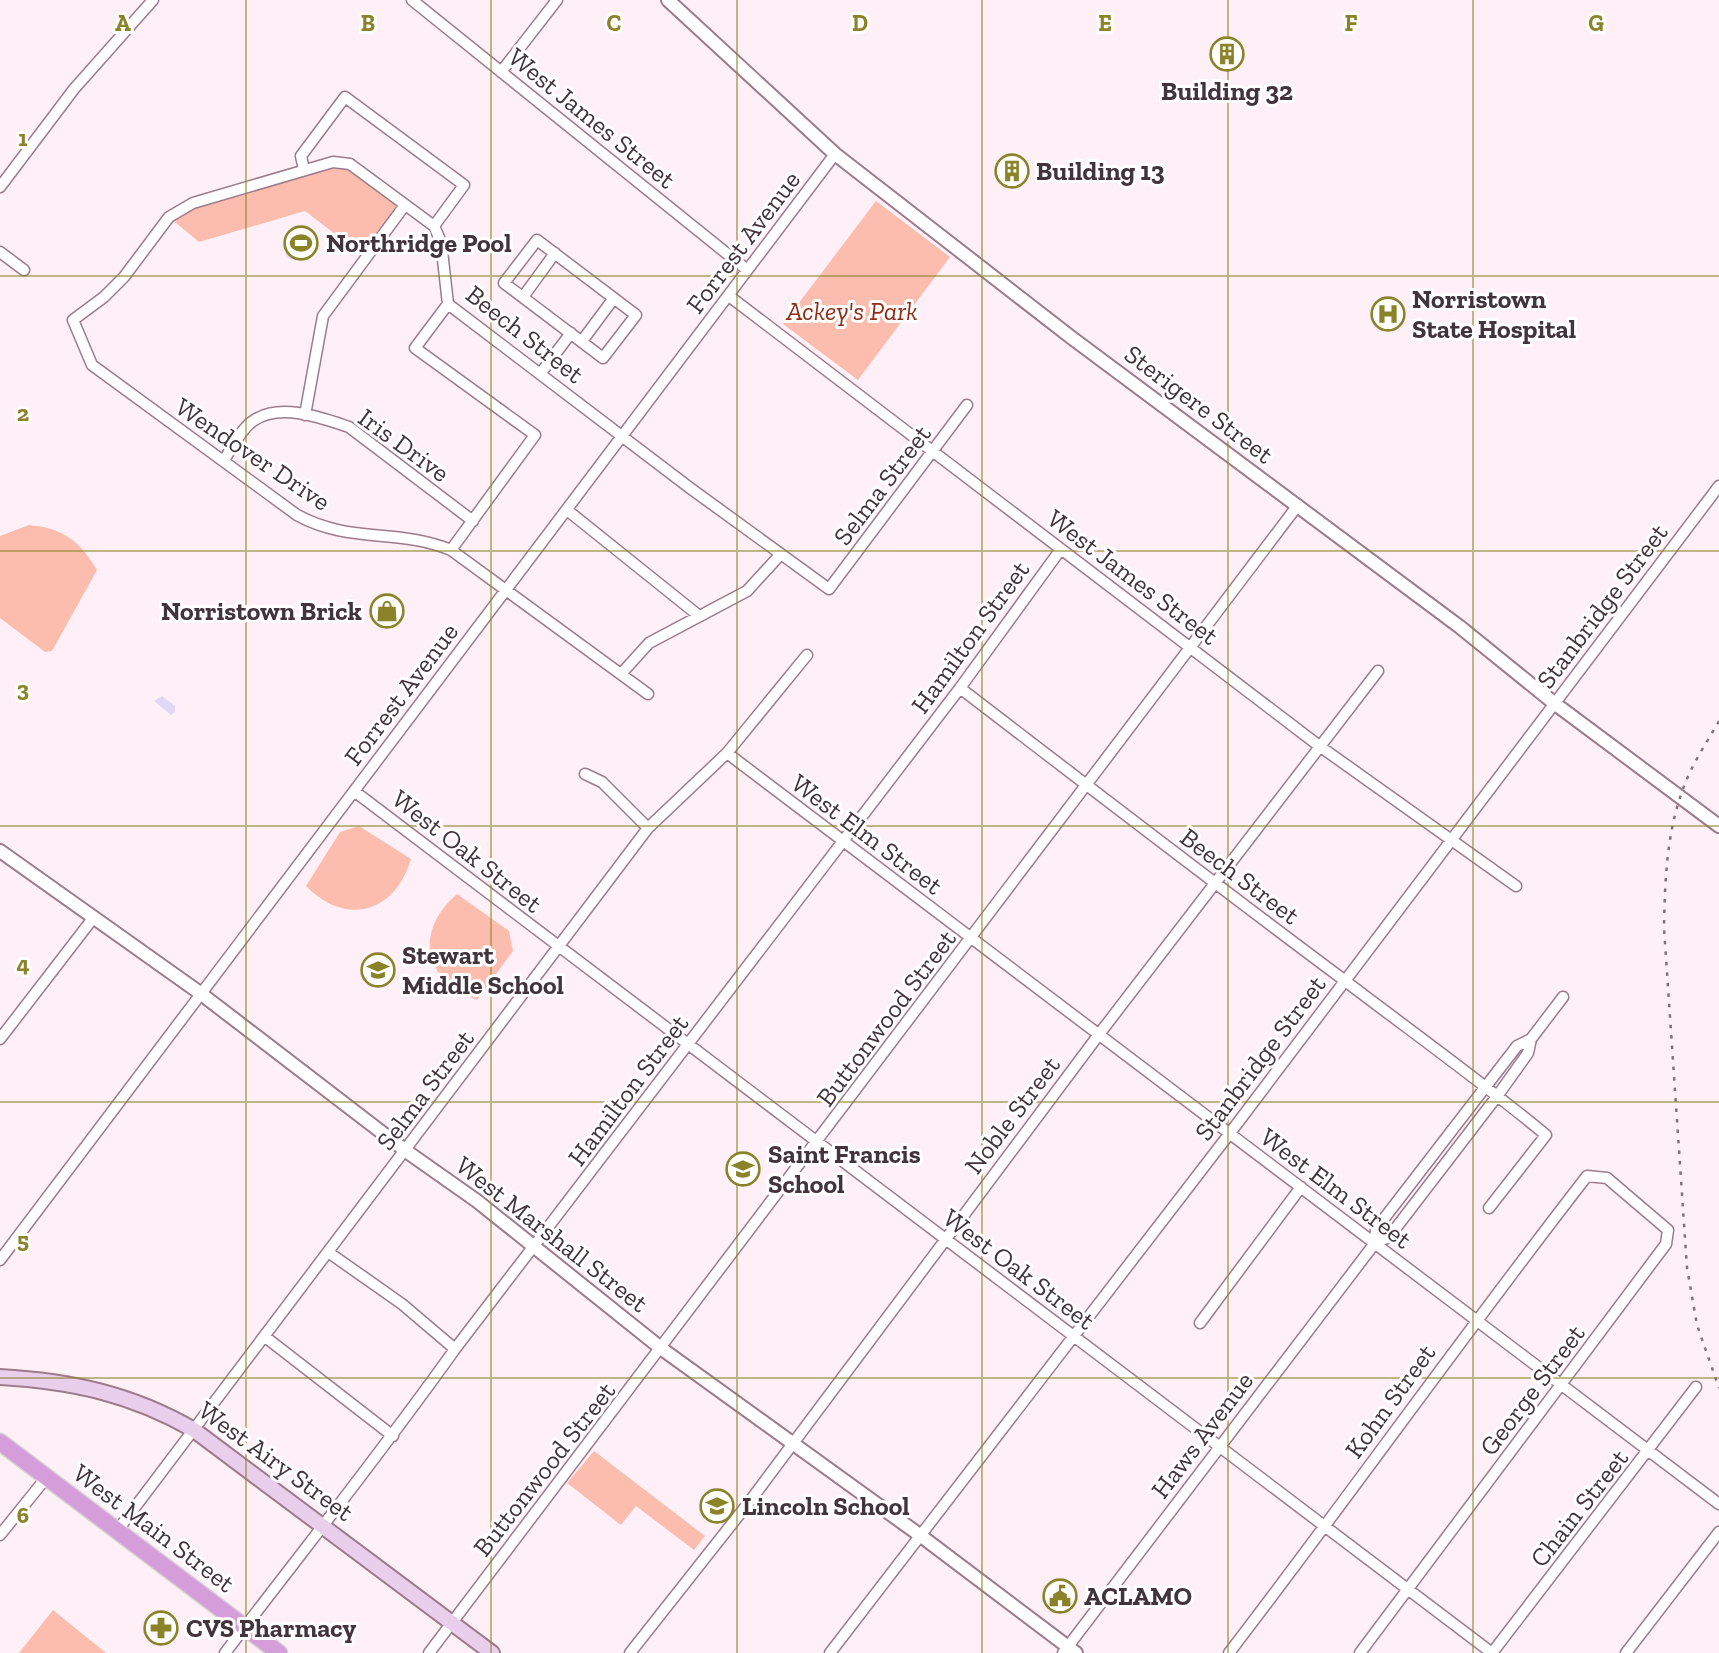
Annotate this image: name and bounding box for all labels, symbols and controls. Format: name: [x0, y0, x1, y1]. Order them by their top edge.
text: A: [115, 9, 131, 37]
text: B: [361, 9, 375, 37]
text: C: [607, 9, 621, 37]
text: D: [852, 9, 868, 37]
text: E: [1098, 9, 1112, 37]
text: F: [1344, 9, 1358, 37]
text: G: [1588, 9, 1604, 37]
building icon: Building 32: [1208, 35, 1246, 73]
street label: West James Street: [502, 41, 682, 195]
place label: Building 32: [1161, 75, 1293, 107]
text: 1: [18, 124, 28, 152]
building icon: Building 13: [993, 152, 1031, 190]
place label: Building 13: [1036, 155, 1165, 187]
street label: Forrest Avenue: [679, 165, 807, 319]
sports icon: Northridge Pool: [282, 224, 320, 262]
place label: Northridge Pool: [326, 227, 512, 259]
street label: Beech Street: [460, 278, 591, 390]
place label: Norristown State Hospital: [1412, 283, 1576, 345]
park label: Ackey's Park: [785, 295, 918, 327]
hospital icon: Norristown State Hospital: [1369, 295, 1407, 333]
street label: Sterigere Street: [1118, 338, 1280, 471]
street label: Wendover Drive: [169, 390, 337, 518]
text: 2: [17, 399, 29, 427]
street label: Iris Drive: [352, 401, 456, 489]
street label: Selma Street: [826, 418, 938, 551]
street label: West James Street: [1041, 502, 1225, 652]
street label: Stanbridge Street: [1530, 517, 1675, 695]
street label: Hamilton Street: [904, 554, 1036, 720]
shop icon: Norristown Brick: [368, 592, 406, 630]
place label: Norristown Brick: [161, 595, 363, 627]
street label: Forrest Avenue: [337, 617, 465, 771]
text: 3: [17, 675, 29, 703]
street label: West Elm Street: [785, 767, 949, 902]
street label: West Oak Street: [386, 783, 549, 920]
street label: Beech Street: [1174, 821, 1306, 931]
street label: Buttonwood Street: [809, 923, 963, 1112]
place label: Stewart Middle School: [402, 939, 564, 1001]
text: 4: [16, 950, 30, 978]
school or university icon: Stewart Middle School: [359, 951, 397, 989]
street label: Stanbridge Street: [1188, 969, 1333, 1147]
street label: Hamilton Street: [561, 1008, 695, 1172]
street label: Selma Street: [369, 1023, 481, 1156]
street label: Noble Street: [957, 1049, 1067, 1180]
street label: West Elm Street: [1254, 1121, 1418, 1256]
place label: Saint Francis School: [768, 1138, 921, 1200]
street label: West Marshall Street: [449, 1149, 655, 1319]
school or university icon: Saint Francis School: [724, 1150, 762, 1188]
street label: West Oak Street: [937, 1202, 1101, 1337]
text: 5: [17, 1226, 29, 1254]
street label: George Street: [1472, 1318, 1592, 1462]
street label: Kohn Street: [1338, 1337, 1442, 1464]
street label: Haws Avenue: [1144, 1365, 1260, 1505]
street label: Buttonwood Street: [466, 1375, 622, 1563]
street label: West Airy Street: [192, 1394, 360, 1528]
street label: Chain Street: [1523, 1443, 1635, 1573]
street label: West Main Street: [67, 1457, 241, 1599]
school or university icon: Lincoln School: [698, 1487, 736, 1525]
place label: Lincoln School: [742, 1490, 910, 1522]
text: 6: [17, 1501, 29, 1529]
public building icon: ACLAMO: [1041, 1577, 1079, 1615]
place label: ACLAMO: [1084, 1580, 1192, 1612]
pharmacy icon: CVS Pharmacy: [142, 1609, 180, 1647]
place label: CVS Pharmacy: [186, 1612, 357, 1644]

